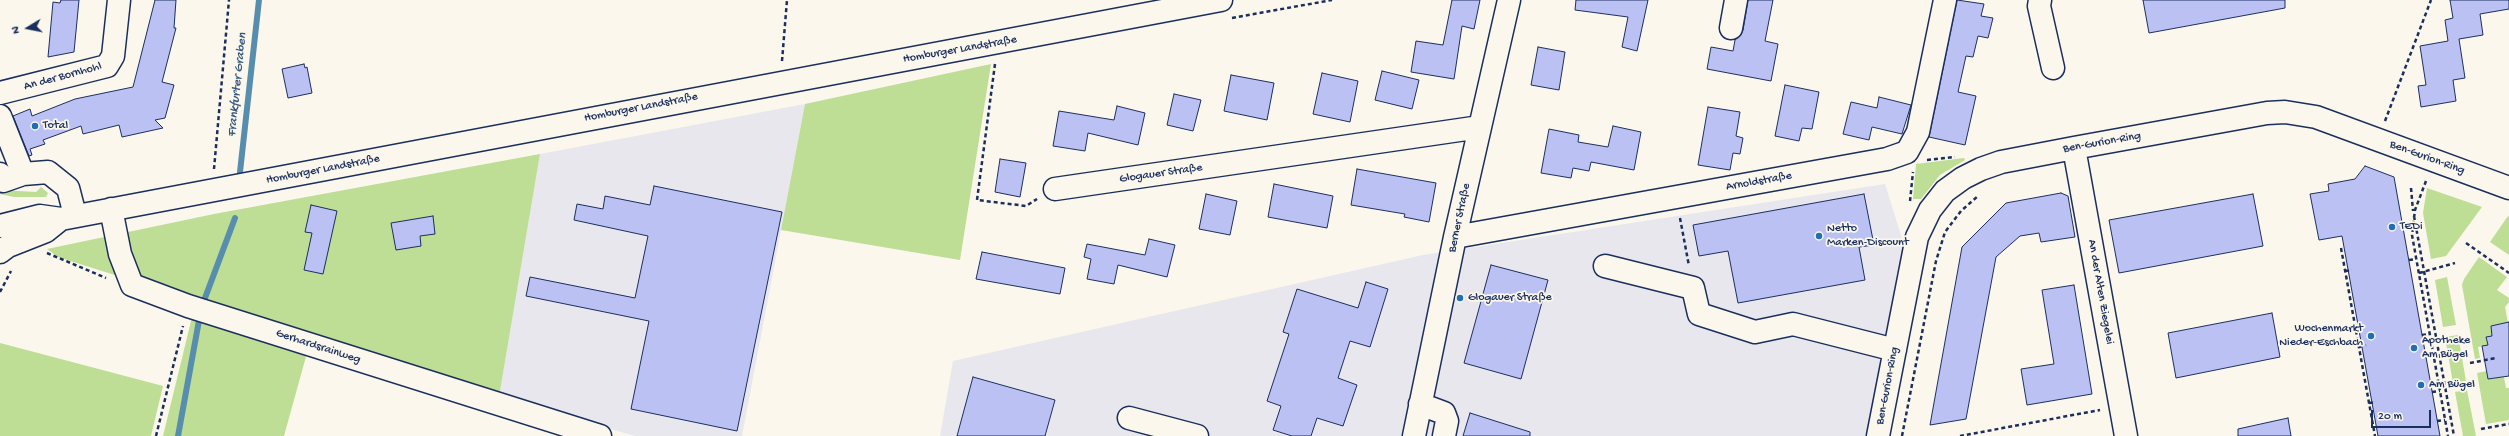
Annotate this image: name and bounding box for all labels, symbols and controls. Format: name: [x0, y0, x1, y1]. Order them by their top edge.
north arrow: [8, 8, 48, 48]
text: N: [10, 26, 23, 35]
water label: Frankfurter Graben: [225, 32, 251, 138]
street label: Homburger Landstraße: [902, 33, 1018, 67]
street label: An der Bornhohl: [22, 60, 104, 94]
street label: Homburger Landstraße: [583, 90, 699, 126]
place label: Total: [43, 119, 68, 133]
marker: Total: [30, 121, 40, 131]
street label: Ben-Gurion-Ring: [2062, 129, 2142, 157]
street label: Ben-Gurion-Ring: [2387, 138, 2467, 178]
street label: Homburger Landstraße: [265, 152, 381, 188]
street label: Glogauer Straße: [1119, 161, 1203, 187]
street label: Arnoldstraße: [1725, 169, 1793, 195]
street label: Berner Straße: [1446, 182, 1474, 254]
place label: TEDi: [2400, 220, 2423, 234]
place label: Netto Marken-Discount: [1827, 222, 1909, 250]
marker: TEDi: [2387, 222, 2397, 232]
marker: Netto Marken-Discount: [1814, 231, 1824, 241]
street label: An der Alten Ziegelei: [2084, 238, 2116, 346]
place label: Glogauer Straße: [1468, 291, 1552, 305]
marker: Glogauer Straße: [1455, 293, 1465, 303]
place label: Wochenmarkt Nieder-Eschbach: [2279, 322, 2363, 350]
street label: Gerhardsrainweg: [274, 327, 362, 367]
marker: Wochenmarkt Nieder-Eschbach: [2366, 331, 2376, 341]
place label: Apotheke Am Bügel: [2422, 334, 2470, 362]
marker: Apotheke Am Bügel: [2409, 343, 2419, 353]
street label: Ben-Gurion-Ring: [1873, 346, 1903, 426]
place label: Am Bügel: [2429, 378, 2475, 392]
marker: Am Bügel: [2416, 380, 2426, 390]
scale bar: [2373, 402, 2433, 428]
text: 20 m: [2378, 410, 2402, 424]

